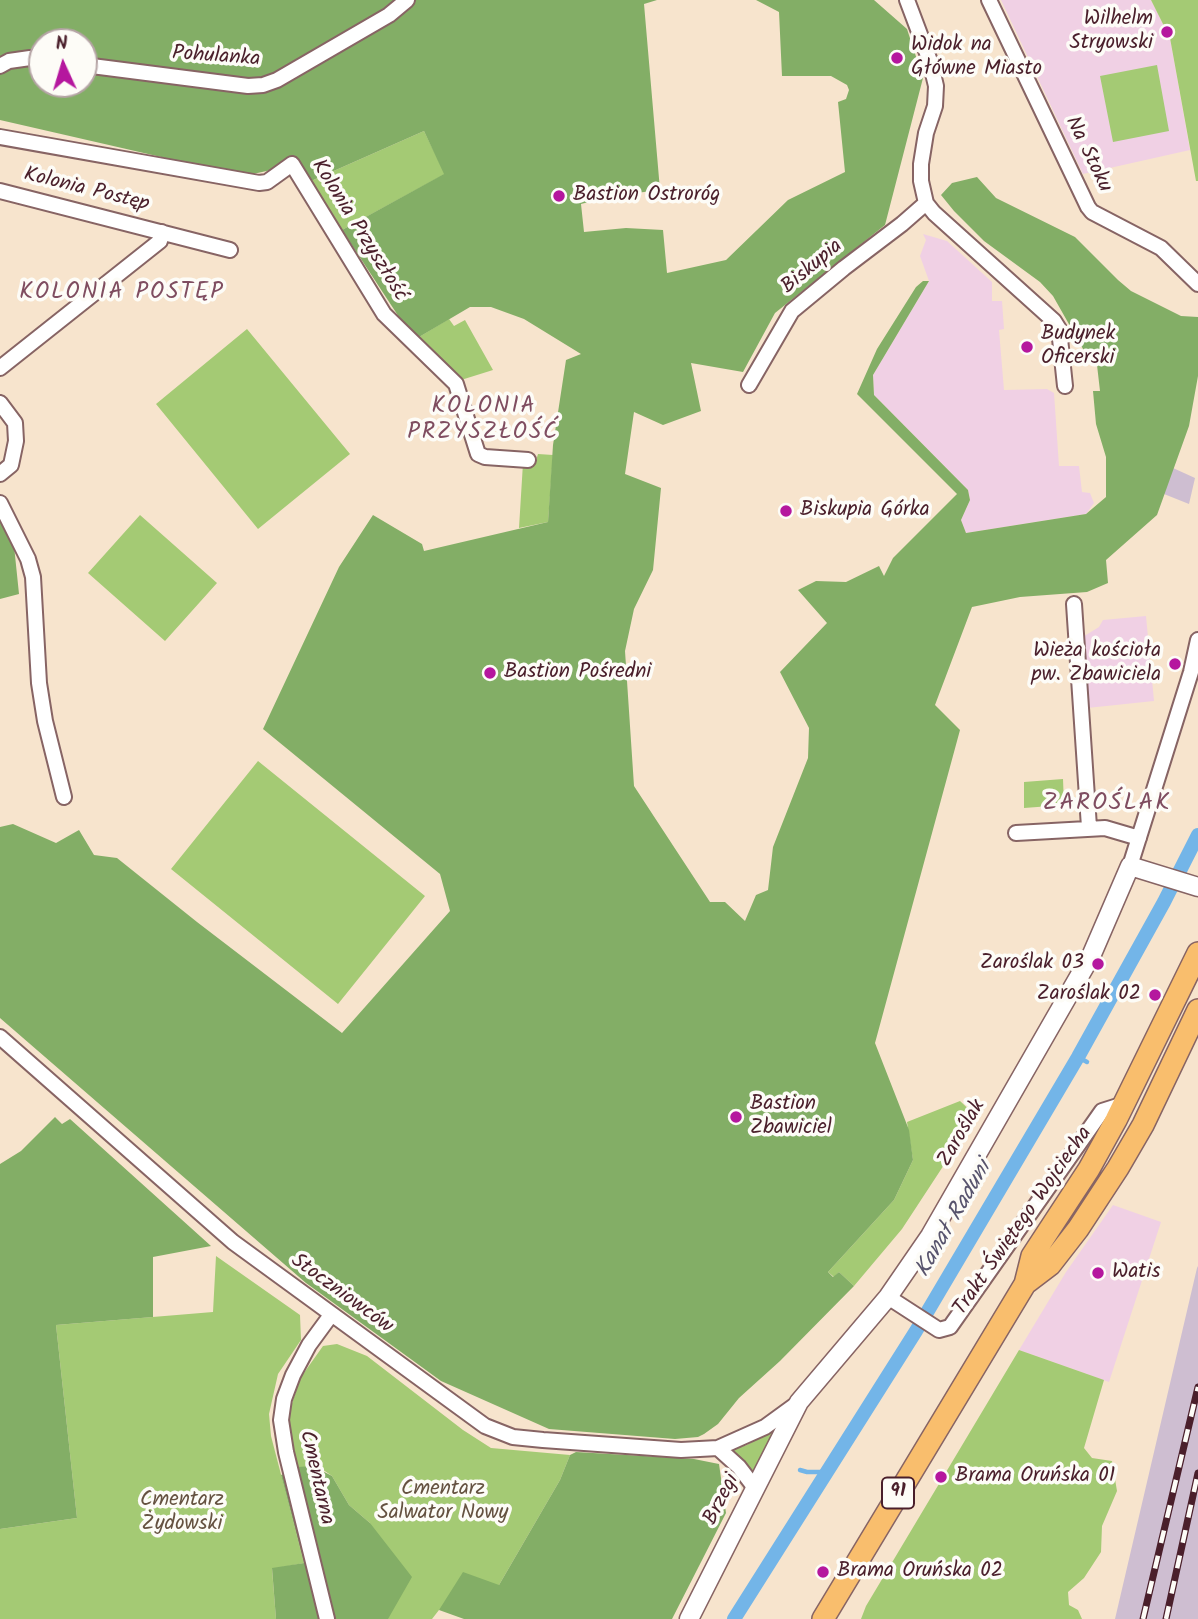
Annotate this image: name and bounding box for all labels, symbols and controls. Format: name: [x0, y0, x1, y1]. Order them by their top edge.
place label: Wilhelm Stryowski: [1069, 7, 1153, 57]
marker: Wilhelm Stryowski: [1159, 24, 1175, 40]
north arrow: [28, 28, 98, 98]
text: N: [55, 29, 69, 59]
place label: Widok na Główne Miasto: [911, 33, 1042, 83]
street label: Pohulanka: [171, 42, 261, 74]
marker: Widok na Główne Miasto: [889, 50, 905, 66]
street label: Na Stoku: [1058, 113, 1116, 197]
street label: Kolonia Przyszłość: [304, 156, 412, 306]
street label: Kolonia Postęp: [21, 163, 151, 219]
place label: Bastion Ostroróg: [573, 183, 720, 209]
marker: Bastion Ostroróg: [551, 188, 567, 204]
street label: Biskupia: [777, 235, 849, 301]
district label: KOLONIA POSTĘP: [21, 280, 223, 308]
place label: Budynek Oficerski: [1041, 322, 1115, 372]
marker: Budynek Oficerski: [1019, 339, 1035, 355]
district label: KOLONIA PRZYSZŁOŚĆ: [408, 394, 560, 448]
place label: Biskupia Górka: [800, 498, 930, 524]
marker: Biskupia Górka: [778, 503, 794, 519]
place label: Wieża kościoła pw. Zbawiciela: [1032, 639, 1161, 689]
marker: Wieża kościoła pw. Zbawiciela: [1167, 656, 1183, 672]
place label: Bastion Pośredni: [504, 660, 651, 686]
marker: Bastion Pośredni: [482, 665, 498, 681]
district label: ZAROŚLAK: [1044, 791, 1170, 819]
place label: Zaroślak 03: [980, 951, 1084, 977]
marker: Zaroślak 03: [1090, 956, 1106, 972]
place label: Zaroślak 02: [1037, 982, 1141, 1008]
marker: Zaroślak 02: [1147, 987, 1163, 1003]
place label: Bastion Zbawiciel: [750, 1092, 832, 1142]
street label: Zaroślak: [934, 1096, 992, 1172]
marker: Bastion Zbawiciel: [728, 1109, 744, 1125]
street label: Trakt Świętego Wojciecha: [949, 1123, 1099, 1321]
water label: Kanał Raduni: [911, 1157, 999, 1283]
street label: Stoczniowców: [285, 1249, 397, 1341]
place label: Watis: [1112, 1260, 1160, 1286]
marker: Watis: [1090, 1265, 1106, 1281]
street label: Cmentarna: [292, 1428, 338, 1528]
place label: Brama Oruńska 01: [955, 1464, 1115, 1490]
marker: Brama Oruńska 01: [933, 1469, 949, 1485]
street label: Brzegi: [700, 1470, 746, 1530]
park label: Cmentarz Salwator Nowy: [378, 1477, 508, 1527]
road number: 91: [882, 1478, 914, 1508]
park label: Cmentarz Żydowski: [140, 1488, 224, 1538]
place label: Brama Oruńska 02: [837, 1559, 1003, 1585]
marker: Brama Oruńska 02: [815, 1564, 831, 1580]

